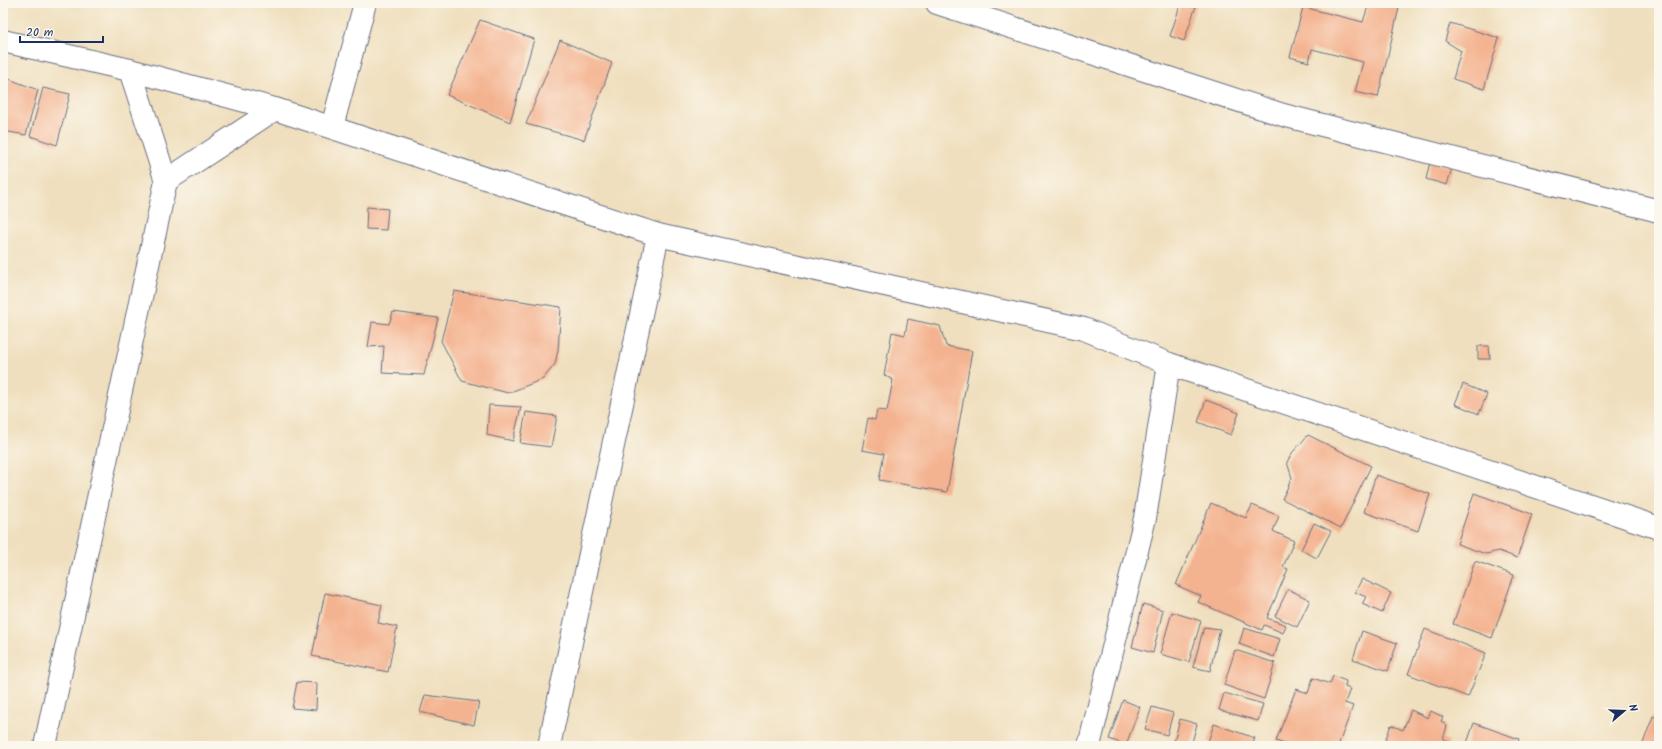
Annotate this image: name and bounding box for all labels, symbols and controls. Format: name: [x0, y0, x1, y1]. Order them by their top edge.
scale bar: [20, 18, 103, 44]
text: 20 m: [26, 23, 54, 42]
north arrow: [1604, 691, 1644, 731]
text: N: [1623, 702, 1642, 714]

